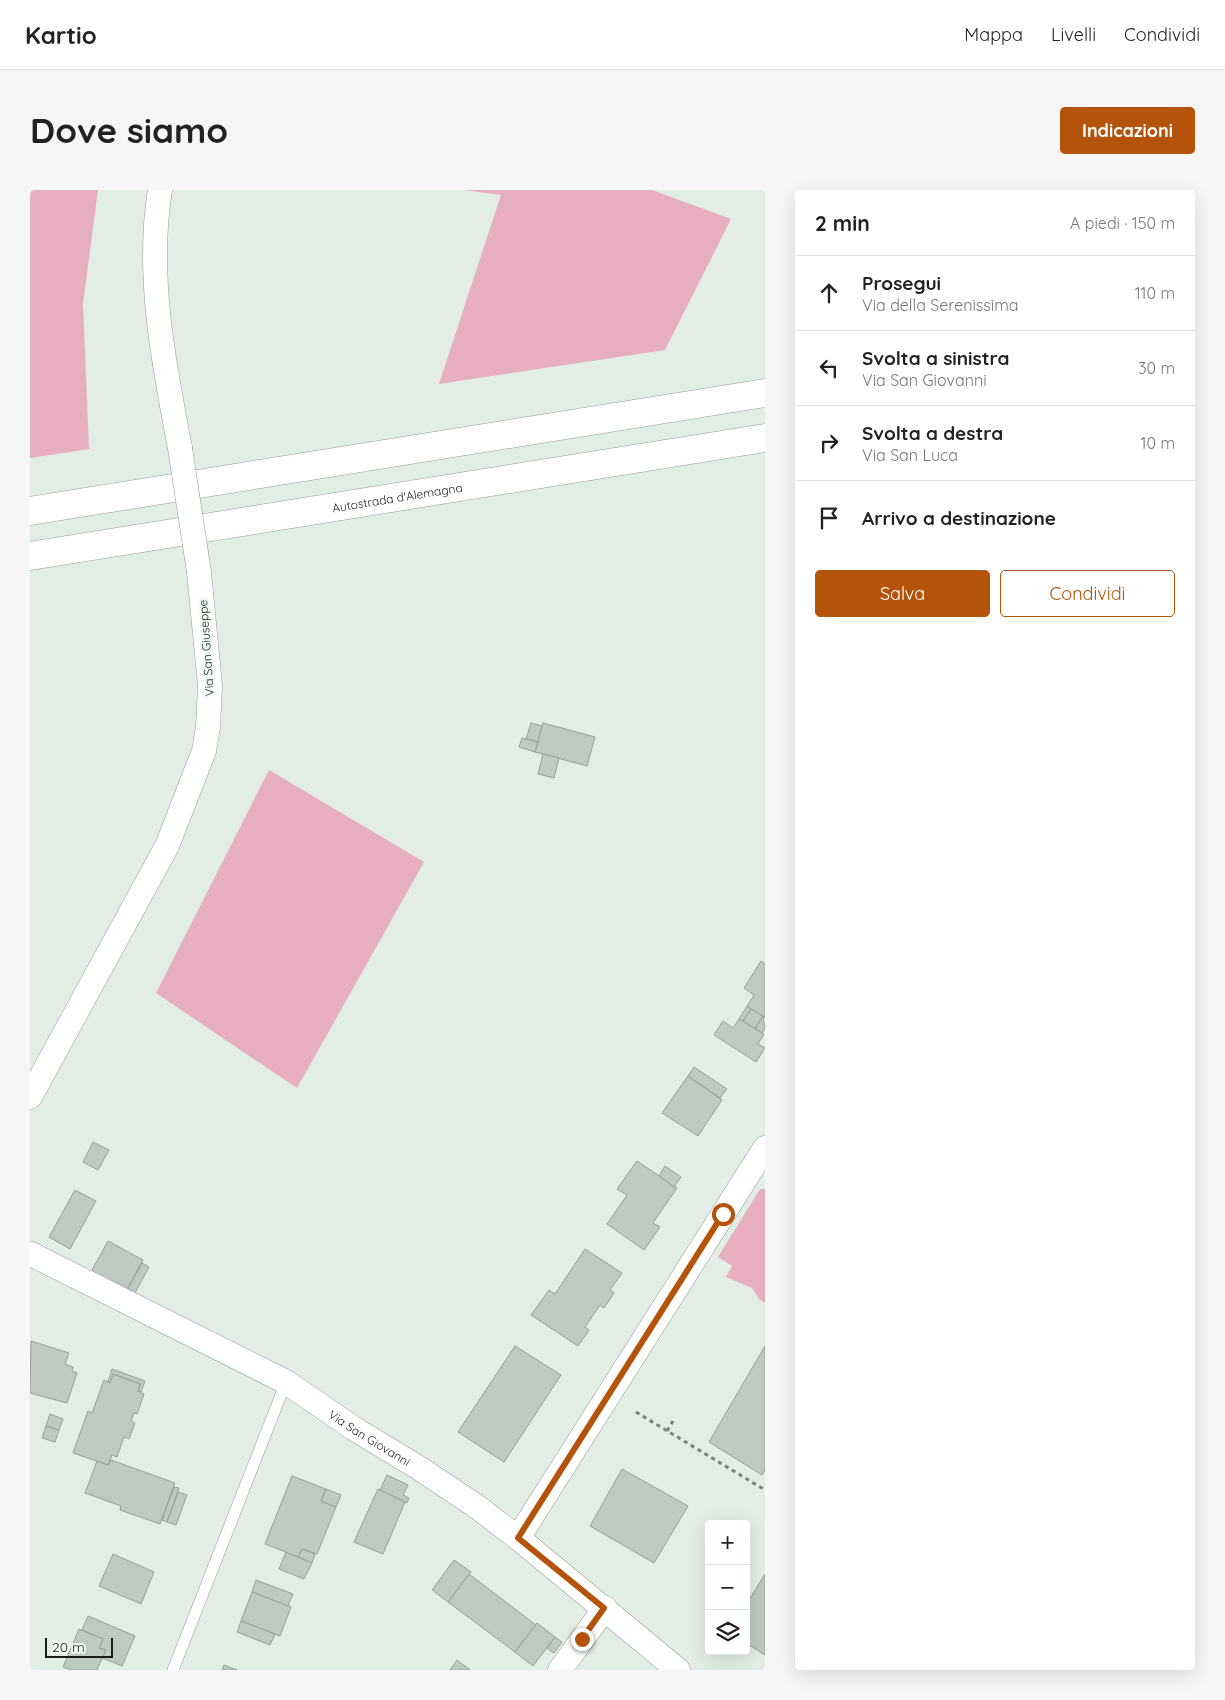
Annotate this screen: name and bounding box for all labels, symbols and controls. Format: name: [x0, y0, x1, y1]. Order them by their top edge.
text: Kartio: [25, 20, 97, 50]
text: Mappa: [964, 23, 1023, 46]
text: Livelli: [1051, 23, 1096, 46]
text: Condividi: [1124, 23, 1200, 46]
button: Indicazioni: [1060, 107, 1195, 154]
text: Dove siamo: [30, 108, 228, 152]
text: 2 min: [815, 210, 870, 236]
text: A piedi · 150 m: [1070, 213, 1175, 233]
text: Prosegui: [862, 271, 941, 295]
icon: ahead: [815, 279, 843, 307]
text: 110 m: [1135, 283, 1175, 303]
text: Via della Serenissima: [862, 295, 1019, 315]
text: Svolta a sinistra: [862, 346, 1009, 370]
icon: left: [815, 354, 843, 382]
text: 30 m: [1138, 358, 1175, 378]
text: Via San Giovanni: [862, 370, 987, 390]
text: Svolta a destra: [862, 421, 1003, 445]
icon: right: [815, 429, 843, 457]
text: 10 m: [1141, 433, 1175, 453]
text: Via San Luca: [862, 445, 958, 465]
street label: Autostrada d'Alemagna: [331, 479, 464, 515]
icon: arrive: [815, 504, 843, 532]
text: Arrivo a destinazione: [862, 506, 1056, 530]
button: Salva: [815, 570, 990, 617]
button: Condividi: [1000, 570, 1175, 617]
street label: Via San Giuseppe: [195, 599, 217, 697]
route start: [712, 1203, 735, 1226]
street label: Via San Giovanni: [326, 1406, 413, 1469]
map controls: [705, 1520, 750, 1655]
button: +: [705, 1520, 750, 1565]
button: −: [705, 1565, 750, 1610]
button: layers: [705, 1610, 750, 1655]
route end: [571, 1628, 594, 1651]
scale bar: [45, 1635, 112, 1658]
text: 20 m: [52, 1638, 85, 1656]

